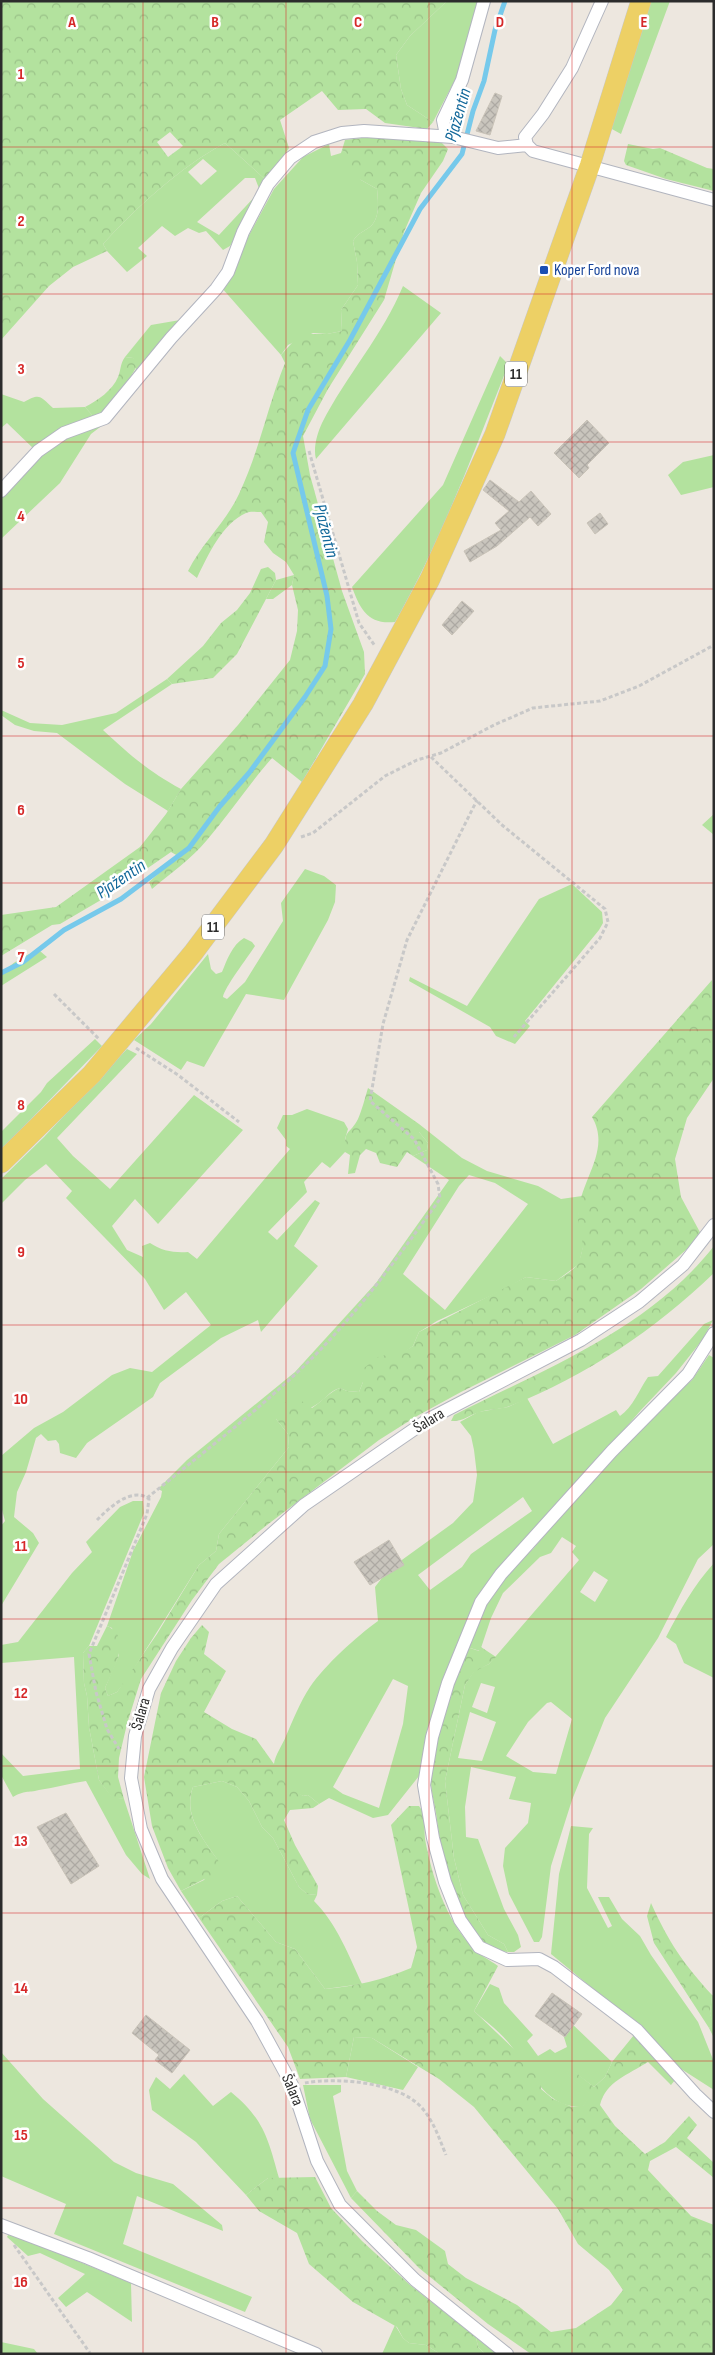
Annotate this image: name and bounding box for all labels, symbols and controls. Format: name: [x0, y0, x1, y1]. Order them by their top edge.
text: A: [67, 13, 76, 32]
text: B: [211, 13, 219, 32]
text: C: [354, 13, 362, 32]
text: D: [496, 13, 504, 32]
text: E: [641, 13, 648, 32]
text: 1: [18, 65, 25, 84]
water label: Pjažentin: [440, 85, 476, 144]
text: 2: [17, 212, 25, 231]
place label: Koper Ford nova: [554, 261, 639, 280]
marker: Koper Ford nova: [538, 264, 550, 276]
text: 3: [17, 360, 25, 379]
road number: 11: [505, 362, 527, 386]
water label: Pjažentin: [309, 502, 343, 561]
text: 4: [17, 507, 25, 526]
text: 5: [17, 654, 25, 673]
text: 6: [17, 801, 25, 820]
water label: Pjažentin: [92, 855, 150, 903]
road number: 11: [202, 914, 224, 940]
text: 7: [18, 948, 25, 967]
text: 8: [17, 1096, 25, 1115]
text: 9: [17, 1243, 25, 1262]
text: 10: [14, 1390, 28, 1409]
street label: Šalara: [410, 1404, 448, 1438]
text: 11: [15, 1537, 28, 1556]
text: 12: [14, 1684, 28, 1703]
street label: Šalara: [127, 1696, 155, 1732]
text: 13: [14, 1832, 28, 1851]
text: 14: [14, 1979, 28, 1998]
street label: Šalara: [277, 2071, 307, 2109]
text: 15: [14, 2126, 28, 2145]
text: 16: [14, 2273, 28, 2292]

